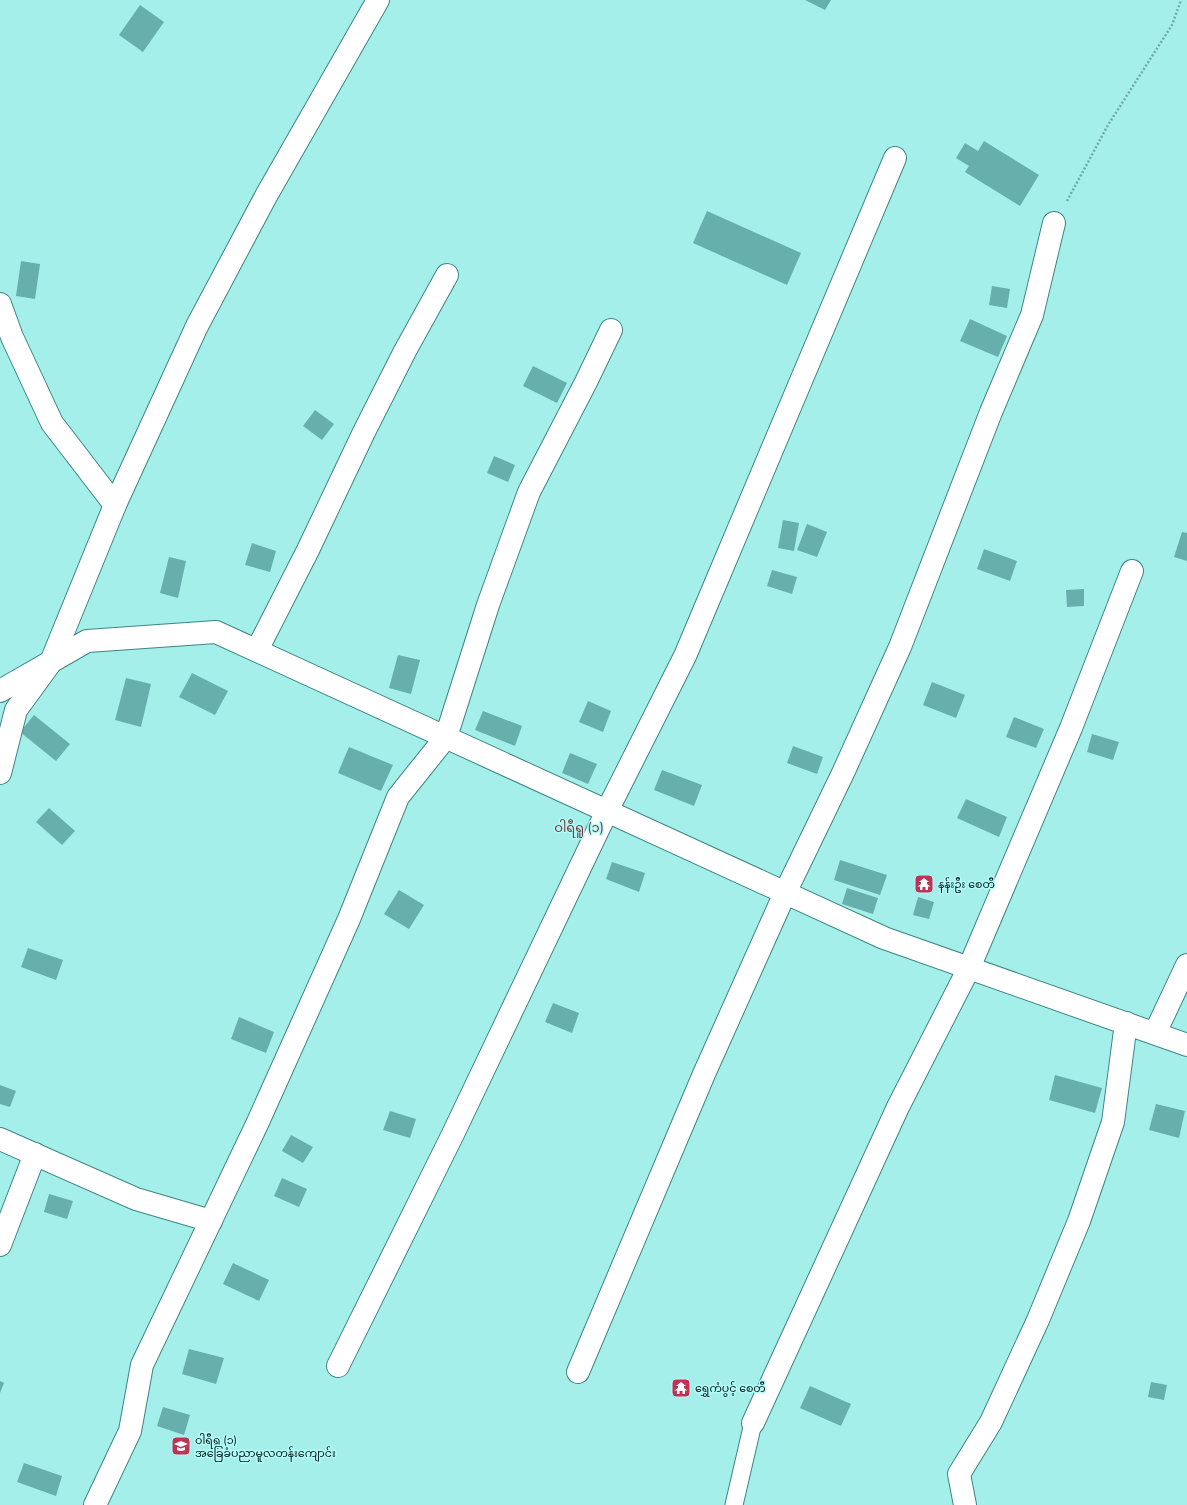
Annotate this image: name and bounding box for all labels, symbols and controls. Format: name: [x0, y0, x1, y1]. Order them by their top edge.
district label: ဝါရီရူ (၁): [554, 819, 604, 838]
temple icon: နန်းဦး စေတီ: [913, 873, 935, 895]
place label: နန်းဦး စေတီ: [938, 877, 995, 893]
temple icon: ရွှေကံပွင့် စေတီ: [670, 1377, 692, 1399]
place label: ရွှေကံပွင့် စေတီ: [695, 1381, 766, 1397]
place label: ဝါရီရူ (၁) အခြေခံပညာမူလတန်းကျောင်း: [195, 1433, 336, 1462]
school or university icon: ဝါရီရူ (၁) အခြေခံပညာမူလတန်းကျောင်း: [170, 1435, 192, 1457]

